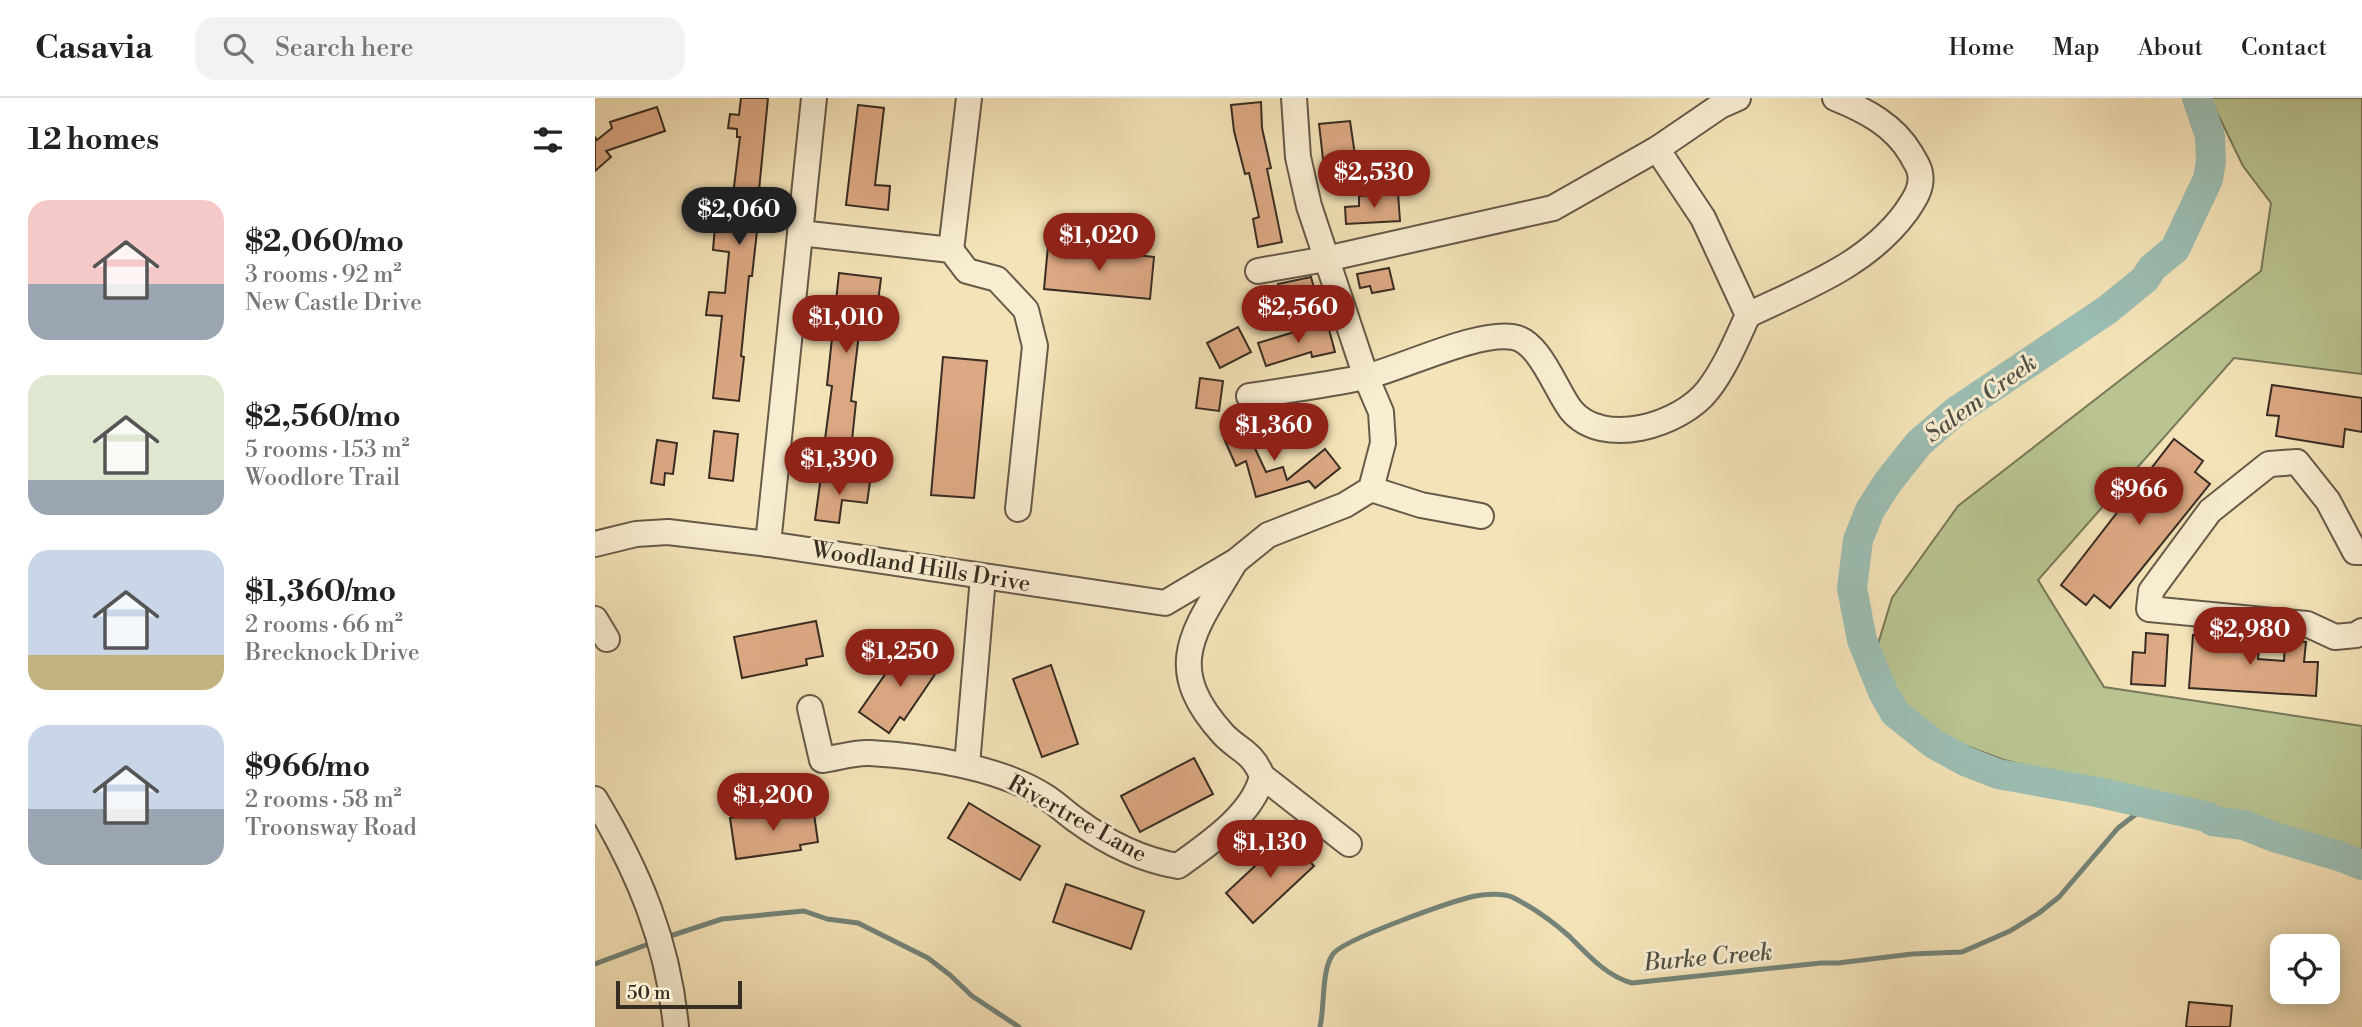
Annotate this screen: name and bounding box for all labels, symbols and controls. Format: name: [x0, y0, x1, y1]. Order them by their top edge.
search box: [195, 17, 685, 80]
text: Casavia: [35, 28, 153, 69]
icon: search: [219, 29, 257, 67]
text: Search here: [275, 32, 414, 64]
text: Home: [1949, 33, 2014, 63]
text: Map: [2052, 33, 2100, 63]
text: About: [2138, 33, 2203, 63]
text: Contact: [2241, 33, 2327, 63]
text: 12 homes: [28, 121, 159, 159]
icon: filters: [529, 121, 567, 159]
pin: $2,530: [1317, 150, 1431, 210]
text: $2,530: [1334, 159, 1414, 187]
pin: $2,060: [682, 188, 796, 247]
text: $2,060: [697, 196, 781, 224]
pin: $1,020: [1042, 214, 1156, 273]
text: $1,020: [1059, 222, 1139, 250]
text: $2,060/mo: [245, 223, 404, 261]
icon: home: [84, 228, 168, 312]
text: 3 rooms · 92 m²: [245, 261, 401, 289]
pin: $2,560: [1241, 286, 1355, 345]
text: New Castle Drive: [245, 289, 422, 317]
text: $2,560: [1258, 294, 1338, 322]
pin: $1,010: [789, 296, 903, 355]
text: $1,010: [808, 304, 884, 332]
water label: Salem Creek: [1919, 348, 2043, 450]
text: $2,560/mo: [245, 398, 401, 436]
icon: home: [84, 403, 168, 487]
pin: $1,360: [1217, 404, 1331, 463]
text: $1,360: [1235, 412, 1313, 440]
text: 5 rooms · 153 m²: [245, 436, 410, 464]
pin: $1,390: [782, 438, 896, 497]
text: $1,390: [800, 446, 878, 474]
text: Woodlore Trail: [245, 464, 400, 492]
pin: $966: [2098, 468, 2180, 527]
text: $966: [2110, 476, 2168, 504]
street label: Woodland Hills Drive: [809, 536, 1032, 598]
text: $1,360/mo: [245, 573, 396, 611]
icon: home: [84, 578, 168, 662]
pin: $2,980: [2193, 608, 2307, 667]
text: 2 rooms · 66 m²: [245, 611, 403, 639]
text: $2,980: [2210, 616, 2290, 644]
pin: $1,250: [843, 630, 957, 689]
text: $1,250: [861, 638, 939, 666]
text: Brecknock Drive: [245, 639, 420, 667]
text: $966/mo: [245, 748, 370, 786]
icon: home: [84, 753, 168, 837]
street label: Rivertree Lane: [1003, 769, 1151, 869]
pin: $1,200: [716, 774, 830, 833]
text: $1,200: [733, 782, 813, 810]
text: 2 rooms · 58 m²: [245, 786, 402, 814]
text: Troonsway Road: [245, 814, 417, 842]
pin: $1,130: [1213, 820, 1327, 880]
text: $1,130: [1233, 829, 1307, 857]
map controls: [2270, 934, 2340, 1004]
button: locate: [2270, 934, 2340, 1004]
water label: Burke Creek: [1641, 937, 1774, 979]
scale bar: [616, 978, 742, 1010]
text: 50 m: [627, 981, 671, 1005]

